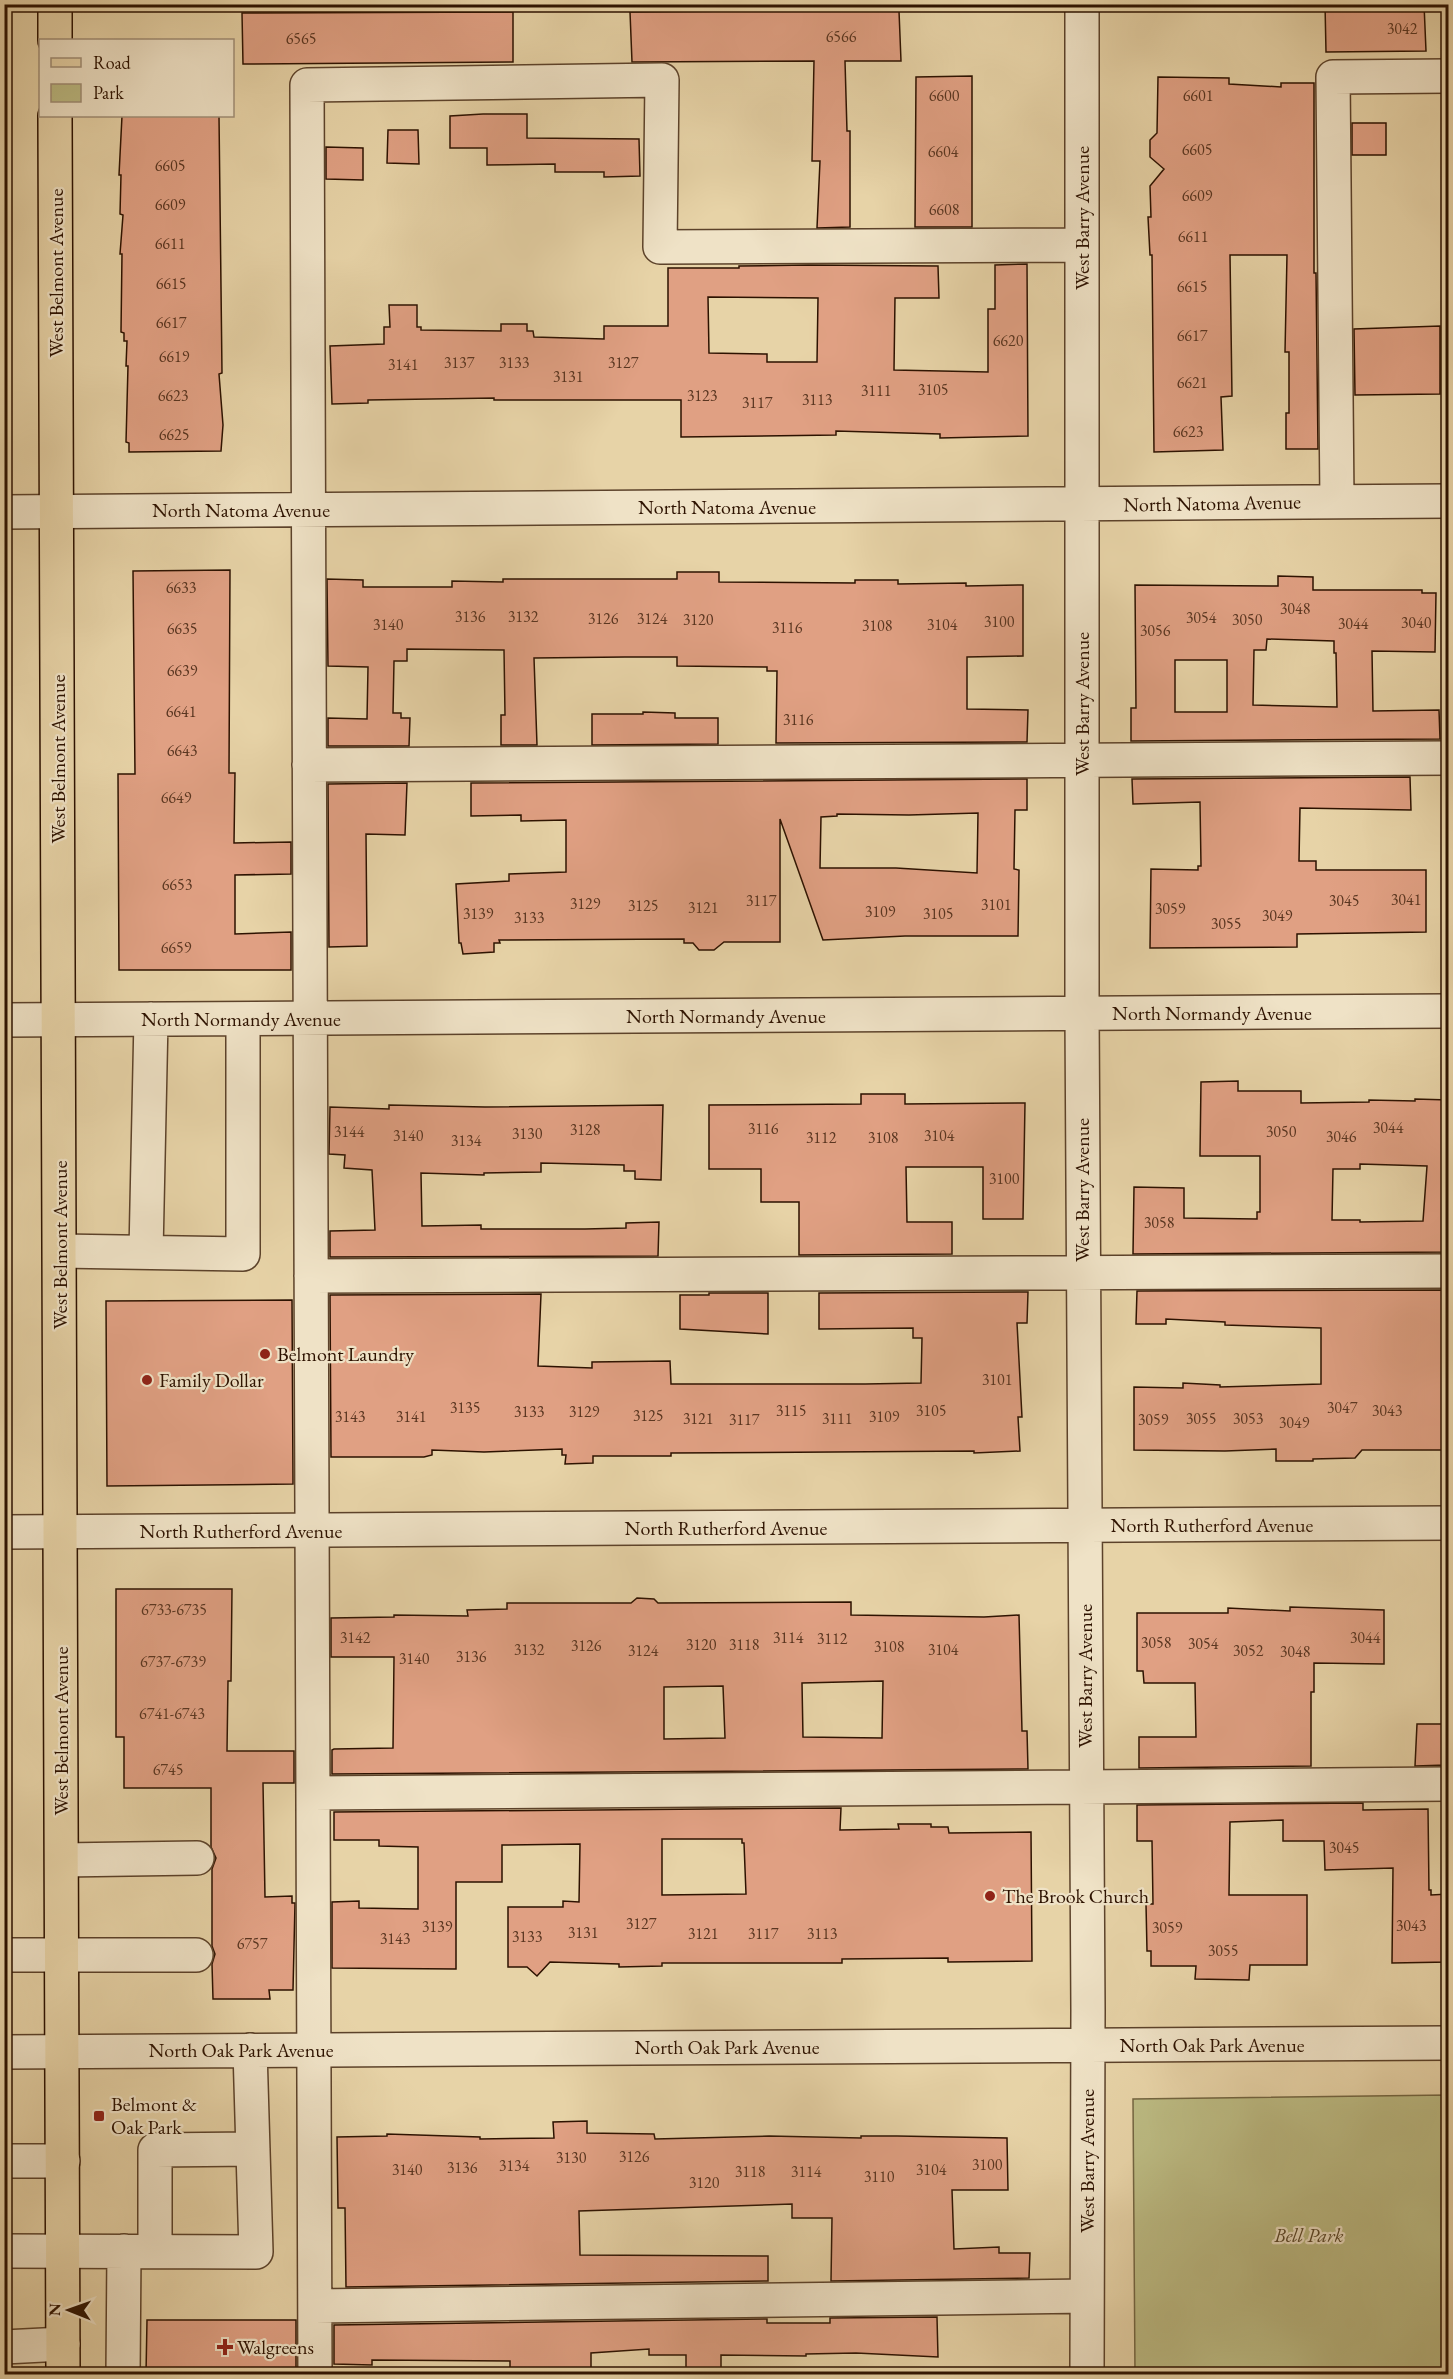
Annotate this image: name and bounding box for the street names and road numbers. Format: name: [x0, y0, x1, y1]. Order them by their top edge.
street label: West Barry Avenue: [1069, 146, 1095, 290]
street label: West Belmont Avenue: [43, 188, 69, 357]
street label: North Natoma Avenue: [1123, 488, 1301, 518]
street label: North Natoma Avenue: [638, 494, 816, 520]
street label: North Natoma Avenue: [152, 497, 330, 523]
street label: West Barry Avenue: [1069, 632, 1095, 776]
street label: West Belmont Avenue: [45, 674, 71, 843]
street label: North Normandy Avenue: [1112, 1000, 1312, 1026]
street label: North Normandy Avenue: [626, 1003, 826, 1029]
street label: North Normandy Avenue: [141, 1006, 341, 1032]
street label: West Barry Avenue: [1069, 1118, 1095, 1262]
street label: West Belmont Avenue: [47, 1160, 73, 1329]
street label: North Rutherford Avenue: [1111, 1512, 1314, 1538]
street label: North Rutherford Avenue: [625, 1515, 828, 1541]
street label: North Rutherford Avenue: [140, 1518, 343, 1544]
street label: West Barry Avenue: [1072, 1604, 1098, 1748]
street label: West Belmont Avenue: [48, 1646, 74, 1815]
street label: North Oak Park Avenue: [1119, 2032, 1305, 2058]
street label: North Oak Park Avenue: [634, 2034, 820, 2060]
street label: North Oak Park Avenue: [148, 2037, 334, 2063]
street label: West Barry Avenue: [1074, 2089, 1100, 2233]

